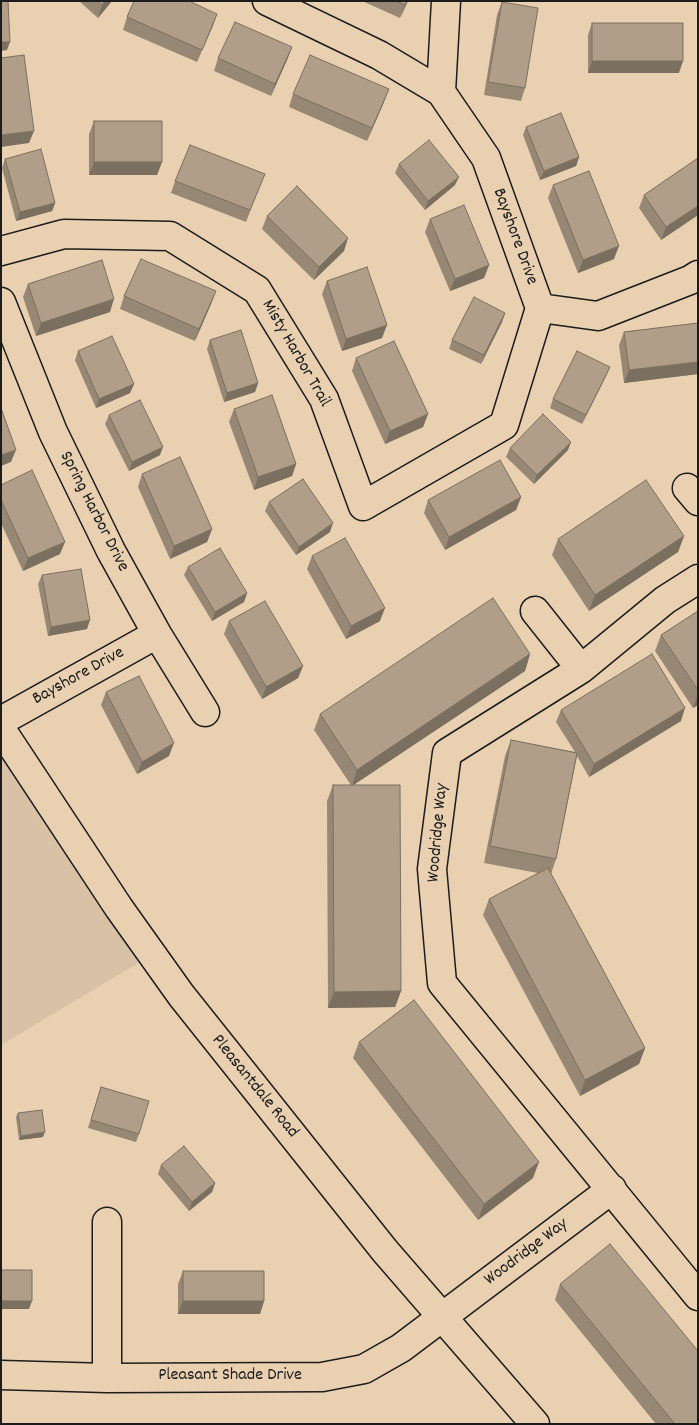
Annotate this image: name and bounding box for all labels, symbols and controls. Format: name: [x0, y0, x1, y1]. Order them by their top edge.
street label: Bayshore Drive: [486, 186, 542, 288]
street label: Misty Harbor Trail: [256, 297, 334, 411]
street label: Spring Harbor Drive: [53, 448, 133, 576]
street label: Bayshore Drive: [29, 643, 129, 711]
street label: Woodridge Way: [424, 783, 454, 883]
street label: Pleasantdale Road: [206, 1031, 302, 1143]
street label: Woodridge Way: [481, 1215, 573, 1291]
street label: Pleasant Shade Drive: [158, 1366, 302, 1388]

